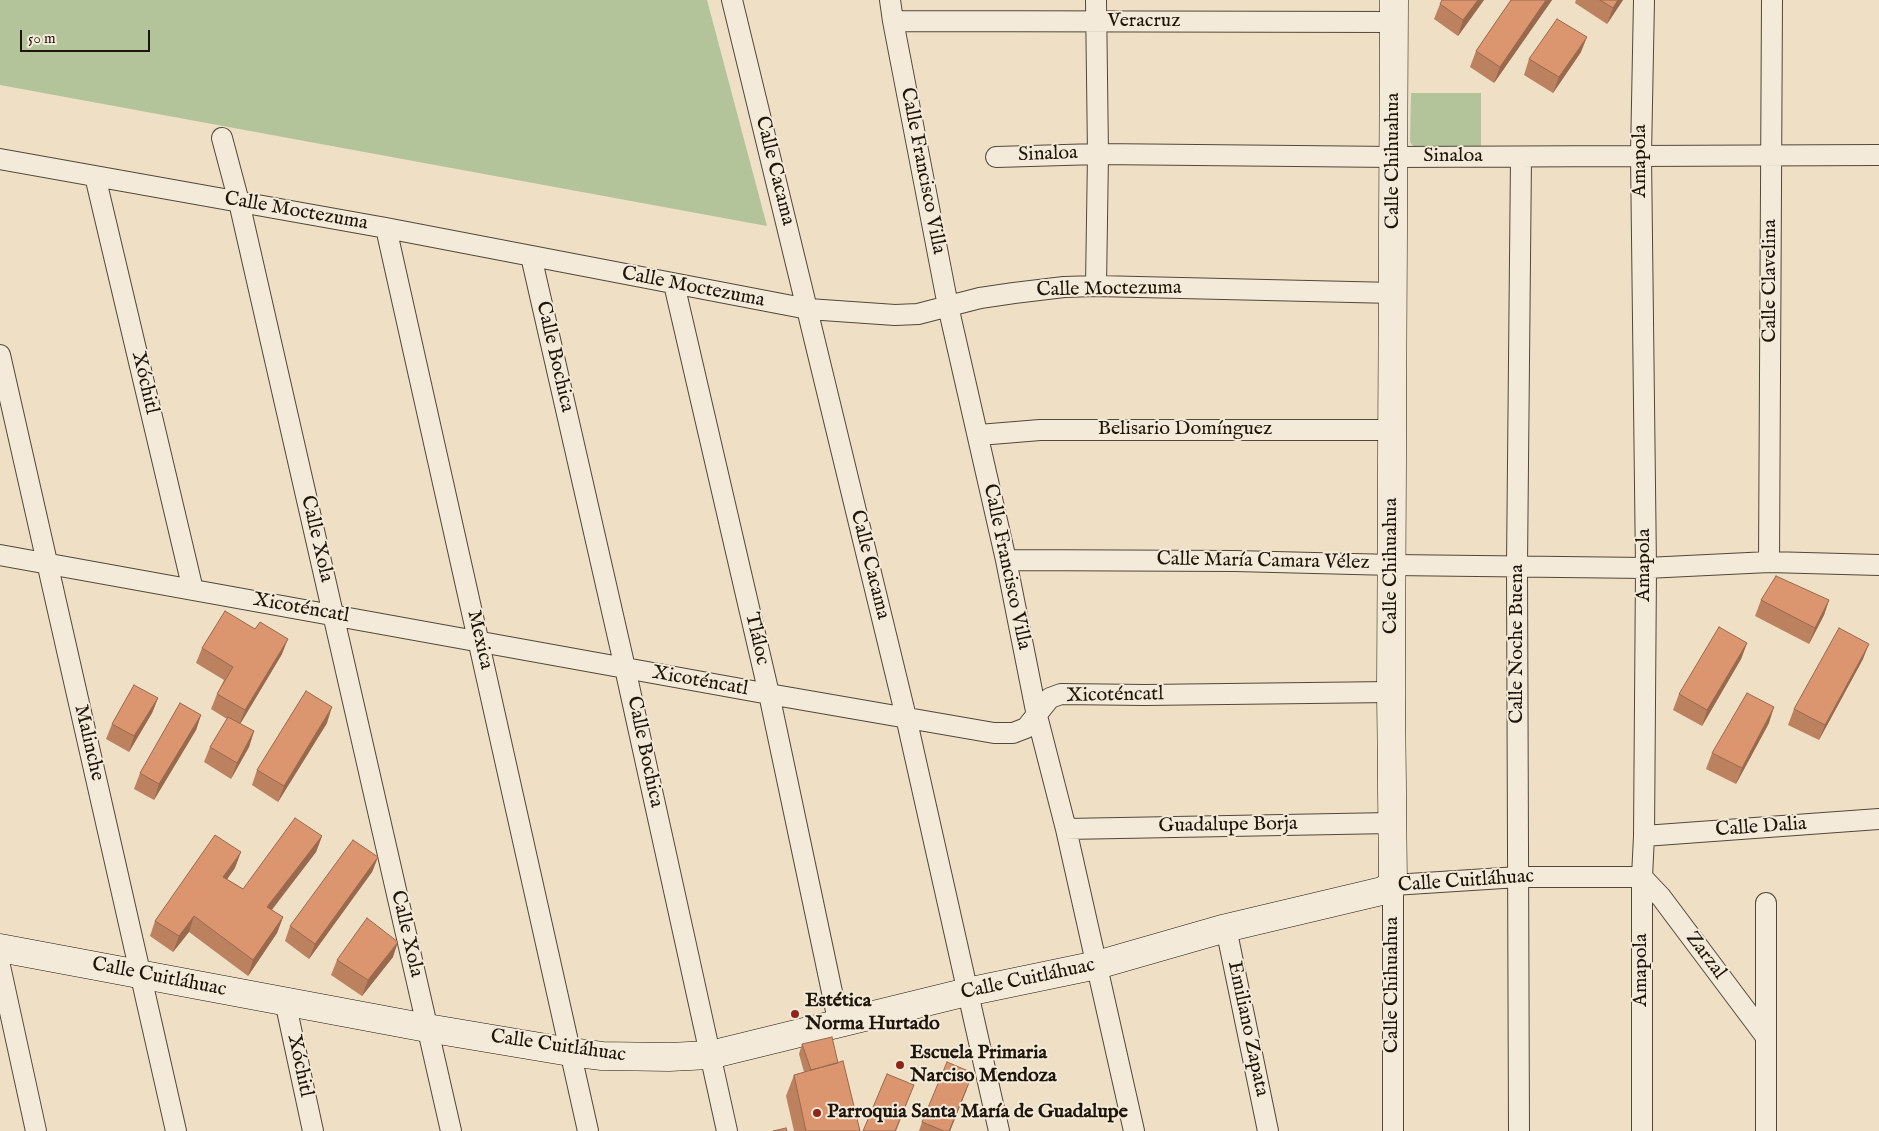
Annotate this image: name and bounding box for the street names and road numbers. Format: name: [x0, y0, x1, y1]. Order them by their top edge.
street label: Veracruz: [1108, 10, 1180, 34]
street label: Calle Francisco Villa: [894, 86, 950, 256]
street label: Calle Chihuahua: [1382, 93, 1406, 229]
street label: Calle Cacama: [749, 114, 799, 228]
street label: Amapola: [1629, 124, 1653, 198]
street label: Sinaloa: [1018, 142, 1078, 168]
street label: Sinaloa: [1423, 145, 1483, 169]
street label: Calle Moctezuma: [222, 188, 370, 236]
street label: Calle Clavelina: [1759, 219, 1783, 343]
street label: Calle Moctezuma: [620, 262, 766, 314]
street label: Calle Moctezuma: [1036, 277, 1182, 303]
street label: Calle Bochica: [530, 299, 578, 415]
street label: Xóchitl: [125, 349, 163, 417]
street label: Belisario Domínguez: [1098, 418, 1272, 442]
street label: Calle Francisco Villa: [977, 482, 1035, 652]
street label: Calle Xola: [294, 493, 338, 585]
street label: Calle Chihuahua: [1380, 498, 1404, 634]
street label: Calle Cacama: [844, 508, 894, 622]
street label: Amapola: [1633, 528, 1657, 602]
street label: Calle María Camara Vélez: [1156, 548, 1370, 576]
street label: Calle Noche Buena: [1506, 564, 1530, 724]
street label: Xicoténcatl: [251, 589, 351, 629]
street label: Mexica: [461, 608, 497, 672]
street label: Tláloc: [738, 610, 774, 668]
street label: Xicoténcatl: [650, 662, 750, 702]
street label: Xicoténcatl: [1066, 683, 1164, 709]
street label: Calle Bochica: [621, 694, 667, 810]
street label: Malinche: [68, 703, 108, 783]
street label: Guadalupe Borja: [1158, 813, 1298, 839]
street label: Calle Dalia: [1715, 813, 1807, 843]
street label: Calle Cuitláhuac: [1397, 865, 1535, 899]
street label: Calle Xola: [384, 888, 428, 980]
street label: Calle Chihuahua: [1381, 917, 1405, 1053]
street label: Zarzal: [1679, 927, 1731, 985]
street label: Amapola: [1630, 933, 1654, 1007]
street label: Calle Cuitláhuac: [90, 953, 228, 1003]
street label: Calle Cuitláhuac: [959, 954, 1097, 1006]
street label: Emiliano Zapata: [1221, 959, 1273, 1099]
street label: Calle Cuitláhuac: [489, 1026, 627, 1068]
street label: Xóchitl: [281, 1032, 317, 1100]

